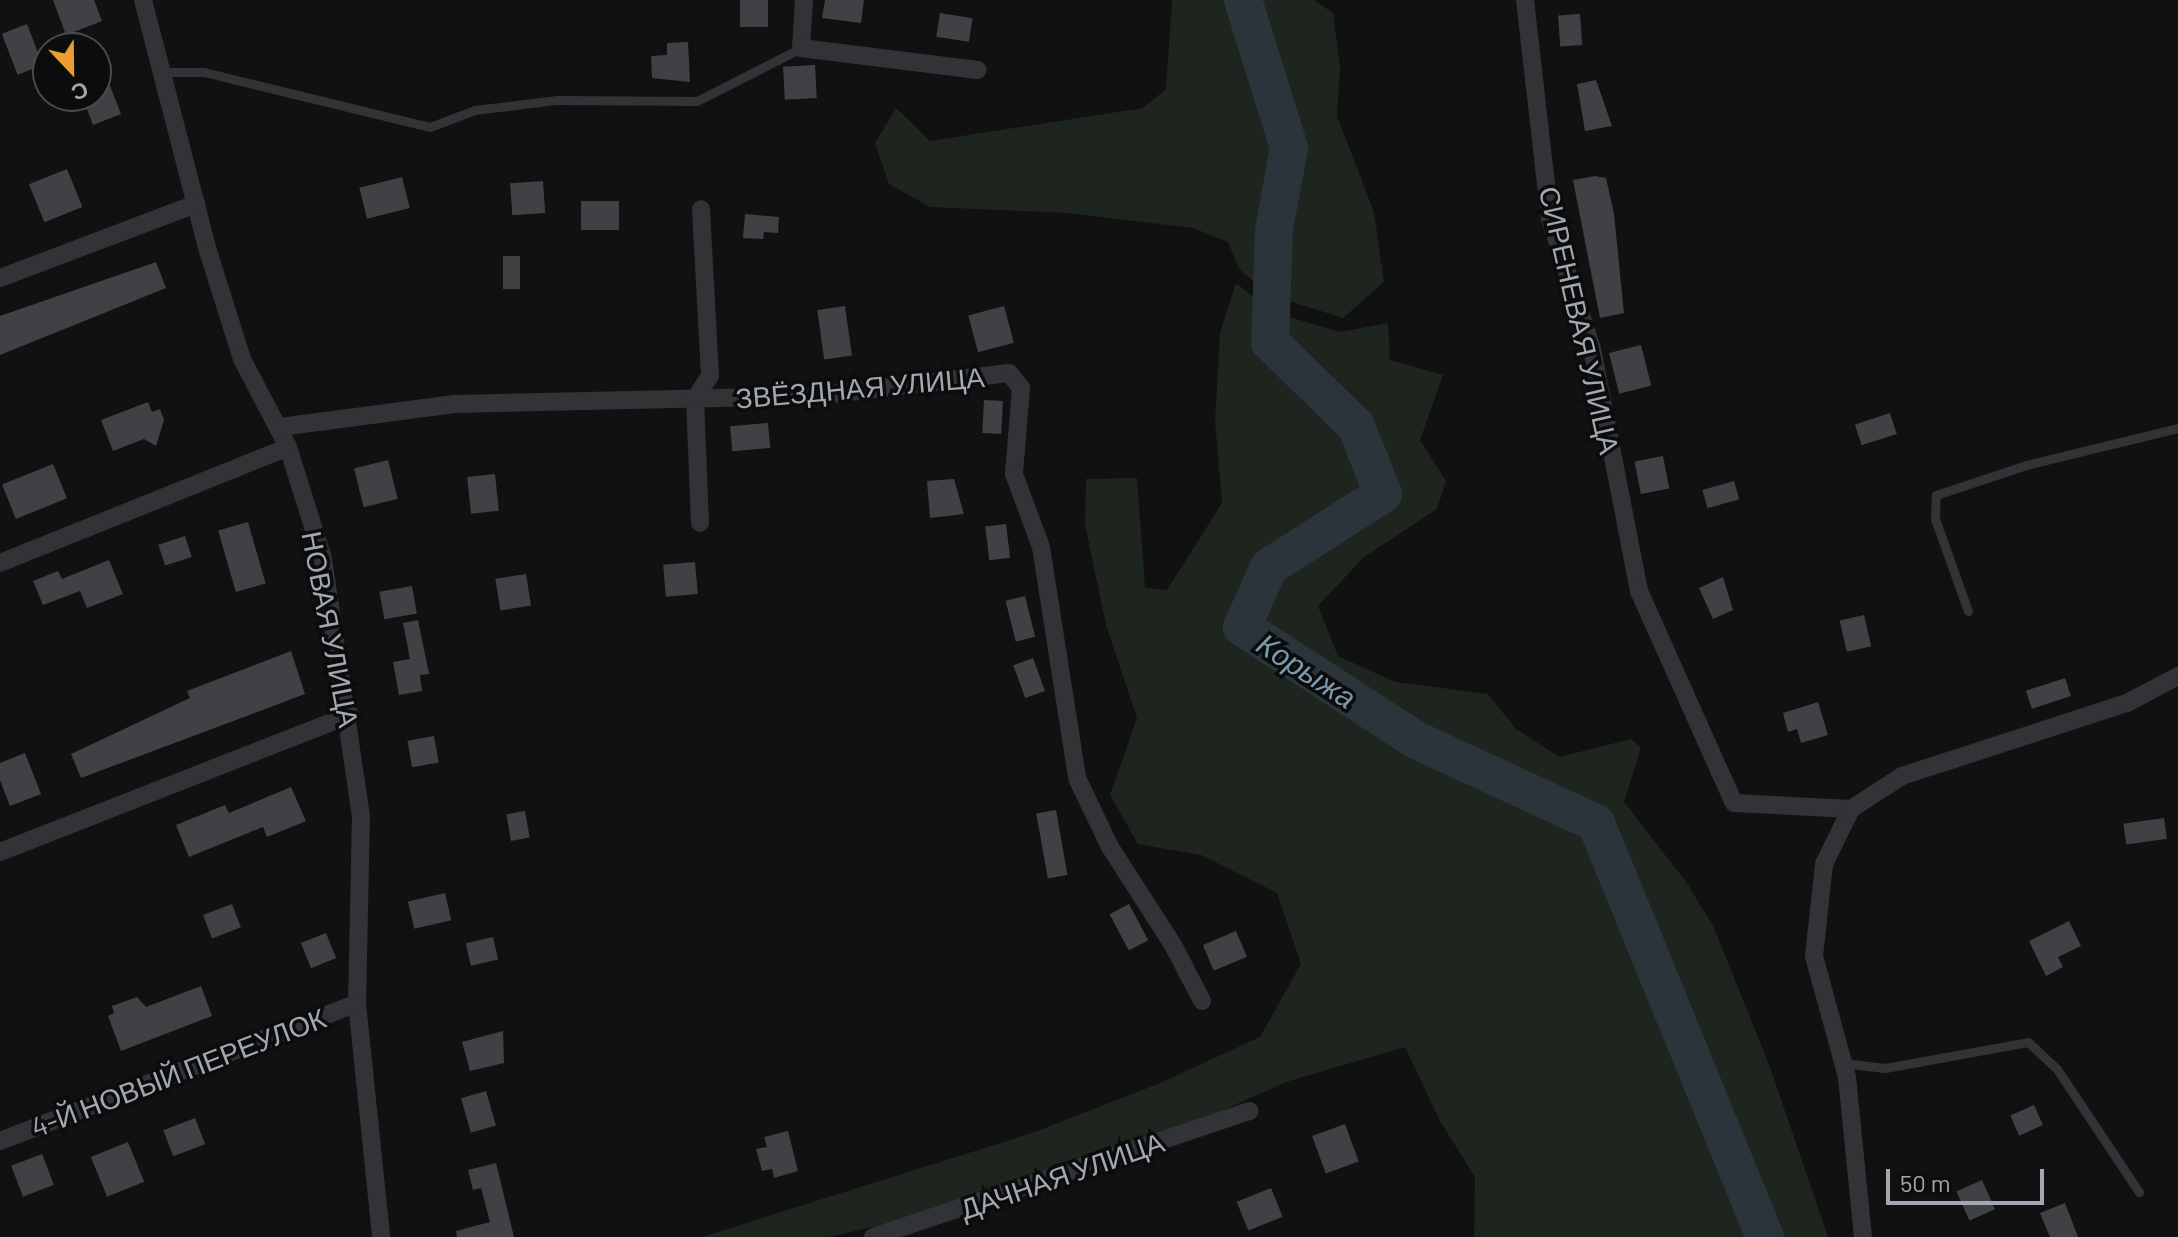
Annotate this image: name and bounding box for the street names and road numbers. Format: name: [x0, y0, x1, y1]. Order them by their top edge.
street label: СИРЕНЕВАЯ УЛИЦА: [1533, 183, 1627, 457]
street label: ЗВЁЗДНАЯ УЛИЦА: [734, 359, 986, 415]
street label: НОВАЯ УЛИЦА: [296, 528, 366, 730]
street label: 4-Й НОВЫЙ ПЕРЕУЛОК: [26, 1000, 330, 1144]
street label: ДАЧНАЯ УЛИЦА: [956, 1124, 1168, 1226]

